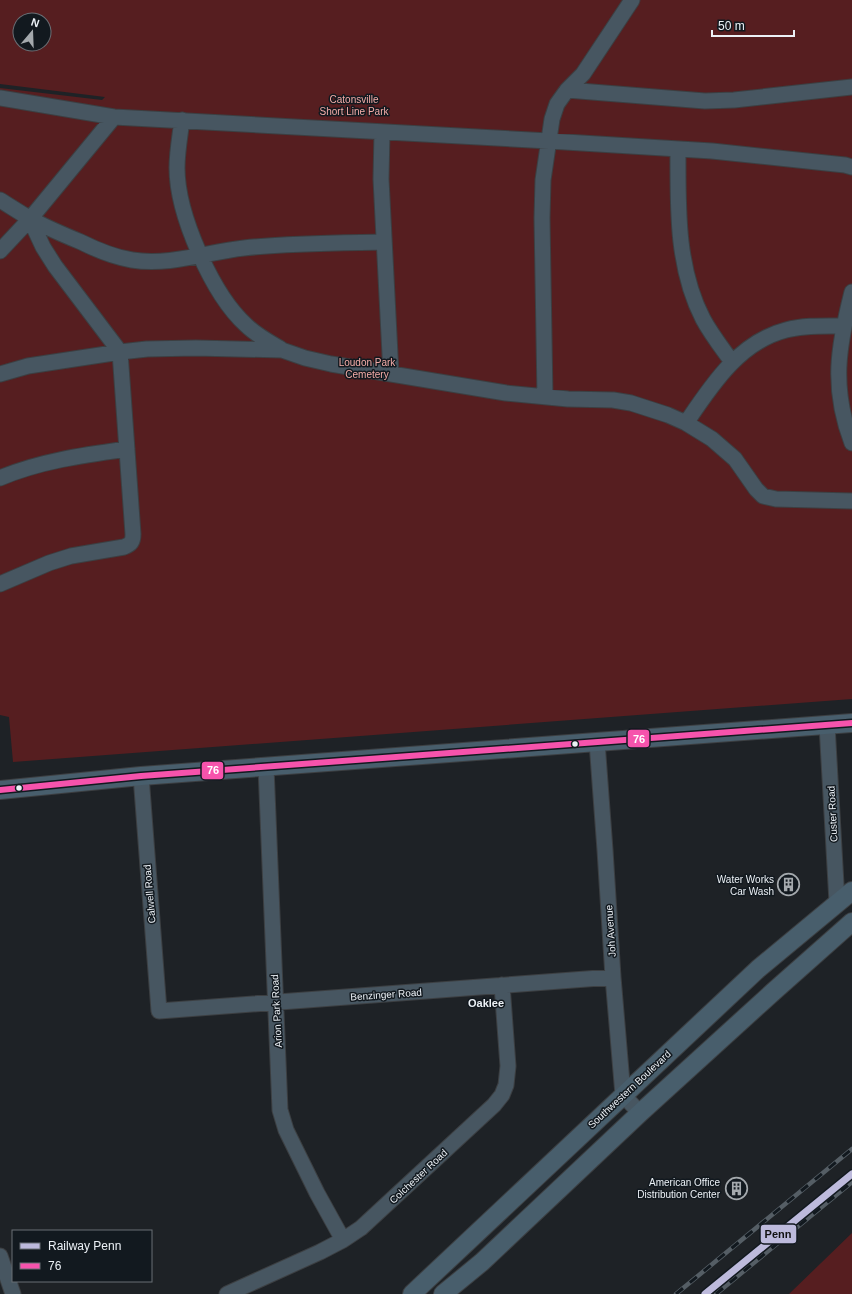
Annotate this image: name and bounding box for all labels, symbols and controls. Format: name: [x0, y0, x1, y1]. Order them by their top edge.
north arrow: [12, 12, 52, 52]
scale bar: [712, 12, 794, 38]
text: N: [30, 16, 41, 30]
text: 50 m: [718, 19, 745, 33]
park label: Catonsville Short Line Park: [320, 94, 389, 117]
park label: Loudon Park Cemetery: [339, 357, 396, 380]
line badge: 76: [627, 729, 650, 748]
text: 76: [633, 733, 645, 745]
unlabelled marker: [570, 739, 580, 749]
line badge: 76: [201, 761, 224, 780]
text: 76: [207, 764, 219, 776]
unlabelled marker: [14, 783, 24, 793]
street label: Custer Road: [826, 786, 839, 842]
street label: Calwell Road: [141, 864, 158, 924]
building icon: Water Works Car Wash: [776, 872, 802, 898]
place label: Water Works Car Wash: [717, 874, 774, 897]
street label: Joh Avenue: [603, 904, 618, 957]
street label: Arion Park Road: [269, 974, 284, 1048]
street label: Benzinger Road: [350, 987, 422, 1002]
district label: Oaklee: [468, 997, 504, 1009]
street label: Southwestern Boulevard: [586, 1048, 673, 1131]
street label: Colchester Road: [387, 1147, 449, 1206]
building icon: American Office Distribution Center: [723, 1175, 749, 1201]
place label: American Office Distribution Center: [637, 1177, 721, 1200]
line badge: Penn: [760, 1224, 797, 1244]
text: Penn: [765, 1228, 792, 1240]
legend: [12, 1230, 152, 1282]
text: Railway Penn: [48, 1239, 121, 1253]
text: 76: [48, 1259, 62, 1273]

